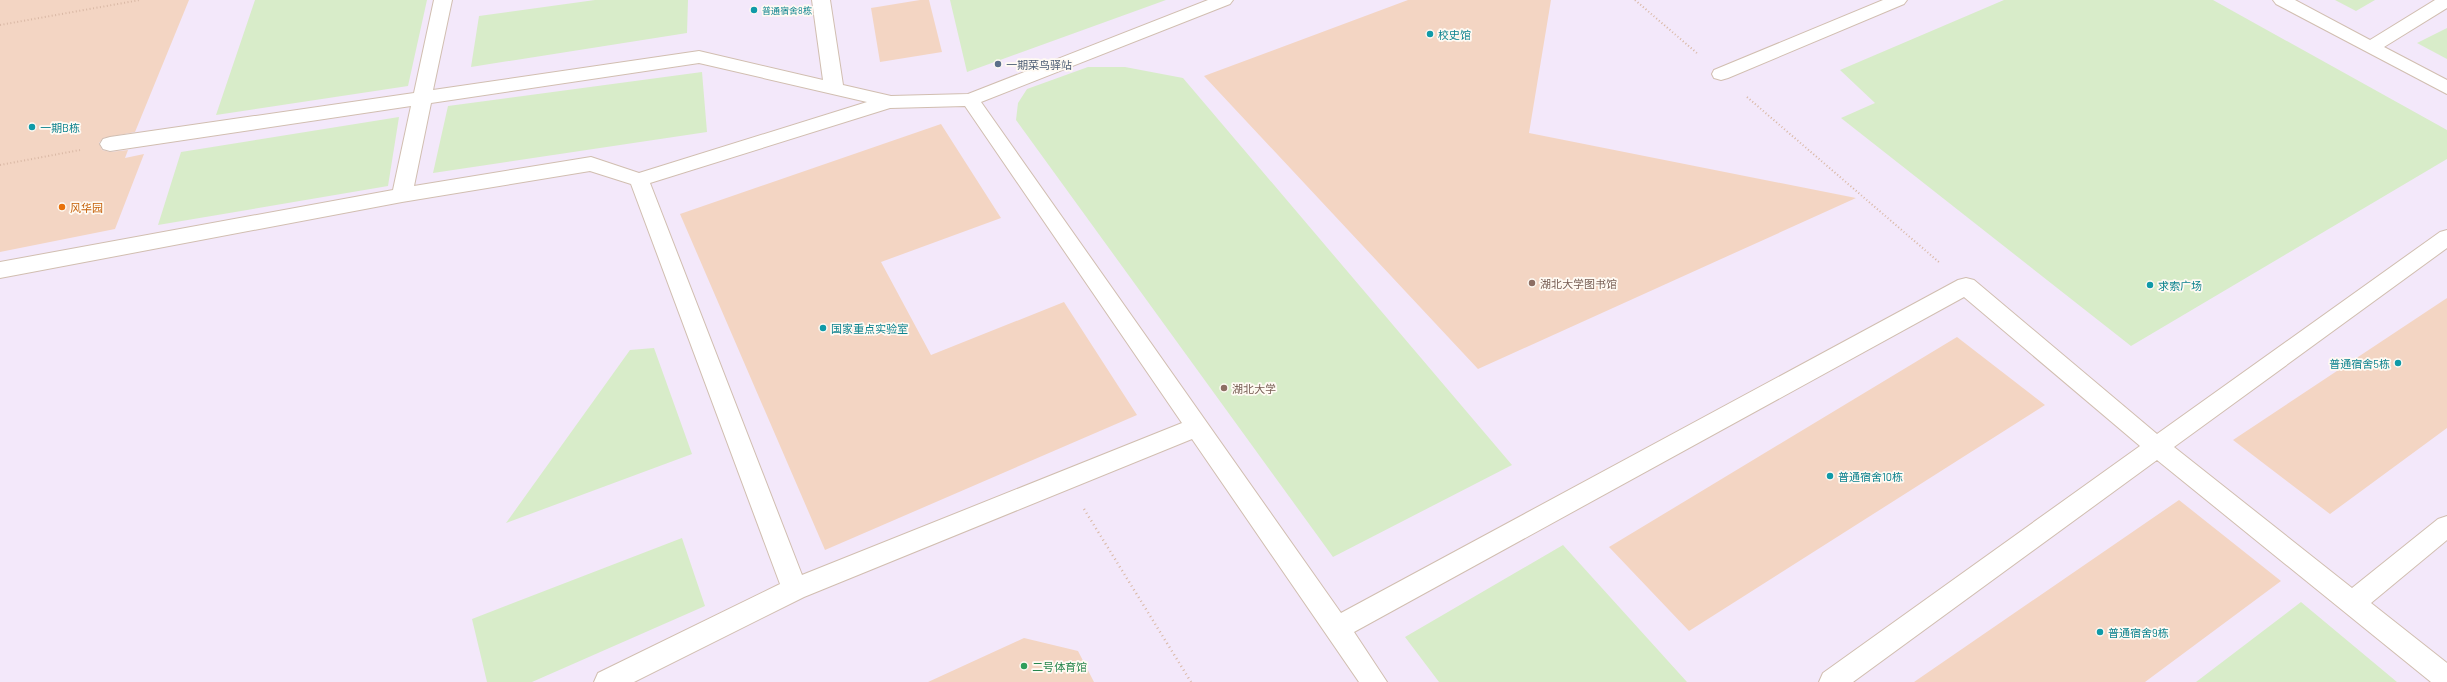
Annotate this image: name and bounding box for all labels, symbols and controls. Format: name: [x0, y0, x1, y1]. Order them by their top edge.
marker: 普通宿舍8栋: [749, 5, 759, 15]
place label: 普通宿舍8栋: [762, 5, 812, 16]
place label: 校史馆: [1438, 28, 1471, 41]
marker: 校史馆: [1425, 29, 1435, 39]
place label: 一期菜鸟驿站: [1006, 58, 1072, 71]
marker: 一期菜鸟驿站: [993, 59, 1003, 69]
place label: 一期B栋: [40, 121, 80, 134]
marker: 一期B栋: [27, 122, 37, 132]
place label: 风华园: [70, 201, 103, 214]
marker: 风华园: [57, 202, 67, 212]
place label: 湖北大学图书馆: [1540, 277, 1617, 290]
marker: 湖北大学图书馆: [1527, 278, 1537, 288]
place label: 求索广场: [2158, 279, 2202, 292]
marker: 求索广场: [2145, 280, 2155, 290]
place label: 国家重点实验室: [831, 322, 908, 335]
marker: 国家重点实验室: [818, 323, 828, 333]
place label: 普通宿舍5栋: [2329, 357, 2390, 370]
marker: 普通宿舍5栋: [2393, 358, 2403, 368]
place label: 湖北大学: [1232, 382, 1276, 395]
marker: 湖北大学: [1219, 383, 1229, 393]
place label: 普通宿舍10栋: [1838, 470, 1903, 483]
marker: 普通宿舍10栋: [1825, 471, 1835, 481]
place label: 普通宿舍9栋: [2108, 626, 2169, 639]
marker: 普通宿舍9栋: [2095, 627, 2105, 637]
place label: 二号体育馆: [1032, 660, 1087, 673]
marker: 二号体育馆: [1019, 661, 1029, 671]

